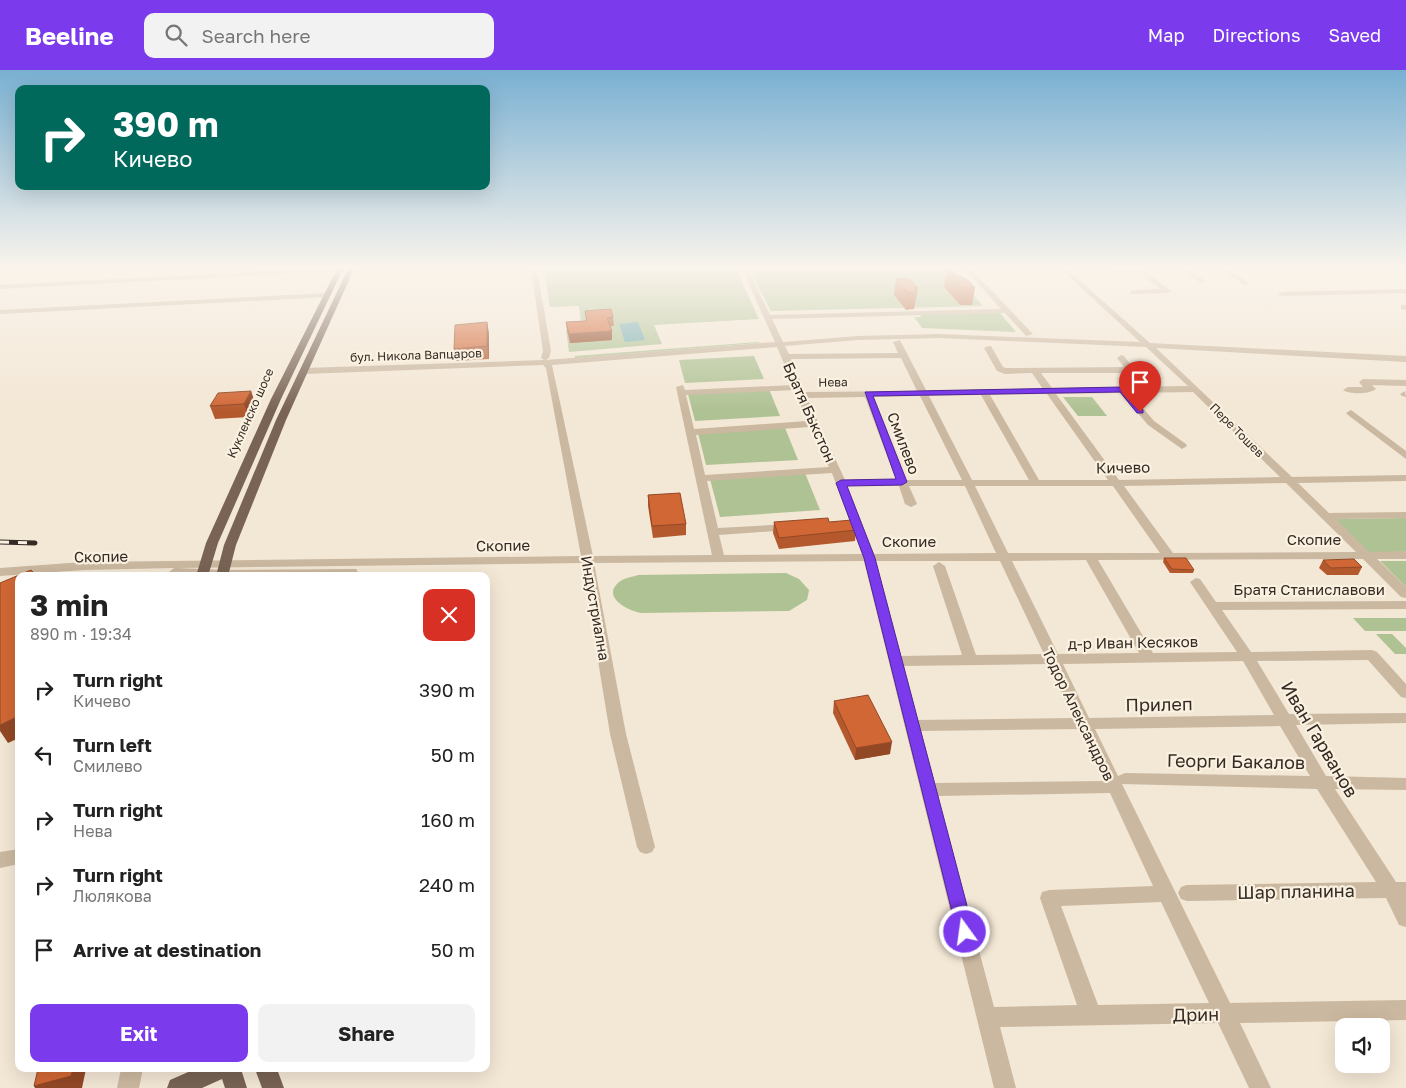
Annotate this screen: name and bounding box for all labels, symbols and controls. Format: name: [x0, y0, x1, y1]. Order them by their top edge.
search box: [144, 13, 494, 58]
text: Beeline: [25, 21, 114, 50]
icon: search: [162, 21, 190, 49]
text: Search here: [202, 24, 310, 47]
text: Map: [1148, 24, 1184, 46]
text: Directions: [1212, 24, 1300, 46]
text: Saved: [1328, 24, 1381, 46]
text: 390 m: [113, 103, 219, 145]
icon: right: [30, 105, 95, 170]
text: Кичево: [113, 145, 192, 172]
street label: бул. Никола Вапцаров: [350, 345, 482, 365]
street label: Братя Бъкстон: [780, 359, 840, 465]
pin: [1119, 361, 1161, 412]
street label: Кукленско шосе: [223, 366, 277, 460]
icon: arrive: [1126, 368, 1154, 396]
street label: Нева: [818, 374, 848, 390]
street label: Пере Тошев: [1207, 400, 1267, 460]
street label: Смилево: [884, 409, 924, 477]
street label: Кичево: [1096, 458, 1150, 476]
street label: Скопие: [1287, 530, 1341, 548]
street label: Скопие: [882, 532, 936, 550]
street label: Скопие: [476, 536, 531, 554]
street label: Скопие: [74, 547, 129, 565]
street label: Индустриална: [578, 554, 614, 662]
street label: Братя Станиславови: [1233, 580, 1385, 598]
text: 3 min: [30, 587, 108, 623]
button: close: [423, 589, 475, 641]
text: 890 m · 19:34: [30, 624, 132, 644]
street label: д-р Иван Кесяков: [1068, 632, 1198, 652]
street label: Тодор Александров: [1039, 645, 1119, 783]
text: Turn right: [73, 668, 163, 691]
icon: right: [30, 676, 58, 704]
street label: Иван Гарванов: [1277, 677, 1363, 801]
text: 390 m: [419, 678, 475, 701]
text: Кичево: [73, 691, 131, 711]
street label: Прилеп: [1125, 692, 1193, 716]
text: Turn left: [73, 733, 152, 756]
icon: left: [30, 741, 58, 769]
text: 50 m: [431, 743, 475, 766]
street label: Георги Бакалов: [1167, 749, 1305, 773]
text: Смилево: [73, 756, 142, 776]
text: Turn right: [73, 798, 163, 821]
icon: right: [30, 806, 58, 834]
text: 160 m: [421, 808, 475, 831]
text: Нева: [73, 821, 113, 841]
text: Turn right: [73, 863, 163, 886]
icon: right: [30, 871, 58, 899]
text: 240 m: [419, 873, 475, 896]
street label: Шар планина: [1237, 879, 1355, 903]
text: Люлякова: [73, 886, 152, 906]
position arrow: [938, 905, 990, 957]
icon: arrive: [30, 936, 58, 964]
text: Arrive at destination: [73, 938, 261, 961]
text: 50 m: [431, 938, 475, 961]
street label: Дрин: [1173, 1003, 1219, 1025]
button: Exit: [30, 1004, 248, 1062]
button: Share: [258, 1004, 475, 1062]
map controls: [1335, 1018, 1390, 1073]
button: sound: [1335, 1018, 1390, 1073]

